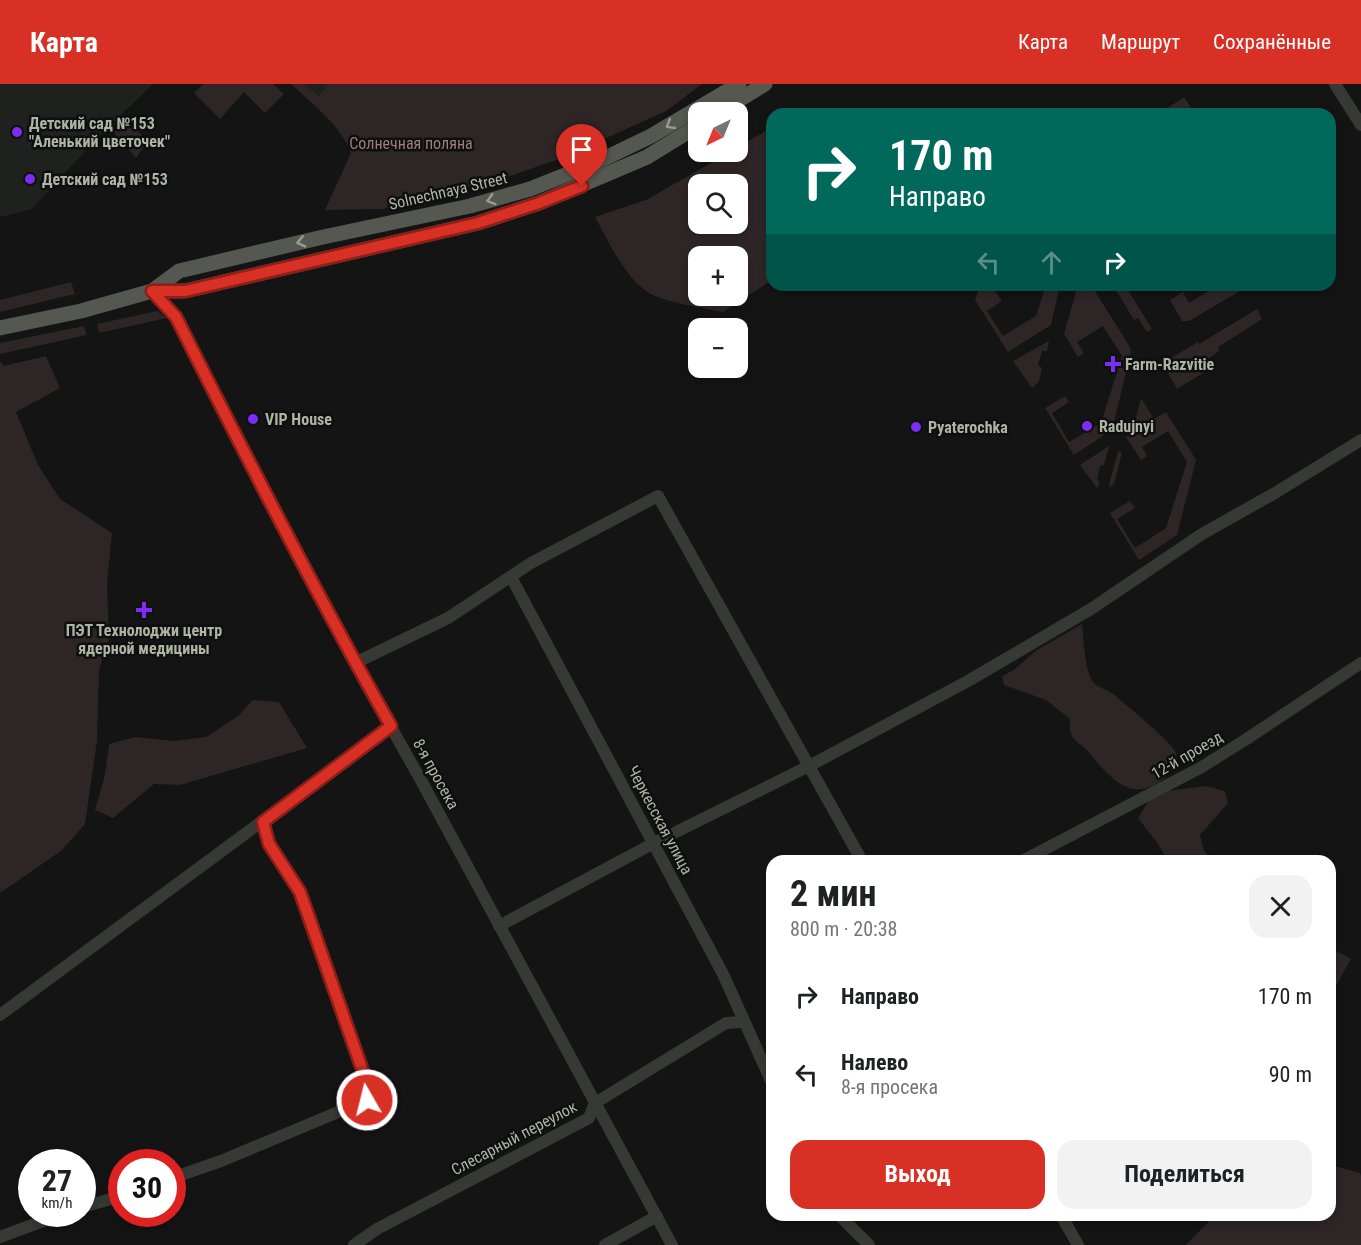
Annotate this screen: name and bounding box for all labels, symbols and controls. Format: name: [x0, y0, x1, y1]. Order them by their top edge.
text: Карта: [30, 26, 98, 59]
text: Карта: [1018, 30, 1068, 54]
text: Маршрут: [1101, 30, 1180, 54]
text: Сохранённые: [1213, 30, 1331, 54]
north arrow: [688, 102, 748, 162]
map controls: [688, 102, 748, 378]
place label: Детский сад №153 "Аленький цветочек": [29, 114, 170, 151]
one-way arrow: [666, 117, 676, 129]
pin: [556, 124, 607, 186]
marker: Детский сад №153 "Аленький цветочек": [10, 125, 24, 139]
text: 170 m: [889, 131, 994, 180]
icon: right: [790, 132, 868, 210]
icon: arrive: [565, 133, 598, 166]
park label: Солнечная поляна: [349, 134, 473, 153]
street label: Solnechnaya Street: [387, 168, 509, 214]
place label: Детский сад №153: [42, 170, 168, 189]
marker: Детский сад №153: [23, 172, 37, 186]
button: search: [688, 174, 748, 234]
text: Направо: [889, 181, 986, 213]
one-way arrow: [486, 193, 497, 205]
one-way arrow: [296, 235, 306, 248]
button: +: [688, 246, 748, 306]
icon: left: [972, 246, 1005, 279]
icon: ahead: [1035, 246, 1068, 279]
icon: right: [1098, 246, 1131, 279]
button: −: [688, 318, 748, 378]
place label: Farm-Razvitie: [1125, 355, 1215, 374]
marker: Farm-Razvitie: [1106, 357, 1120, 371]
place label: VIP House: [265, 410, 332, 429]
marker: VIP House: [246, 412, 260, 426]
place label: Radujnyi: [1099, 417, 1154, 436]
place label: Pyaterochka: [928, 418, 1008, 437]
marker: Radujnyi: [1080, 419, 1094, 433]
marker: Pyaterochka: [909, 420, 923, 434]
marker: ПЭТ Технолоджи центр ядерной медицины: [135, 601, 153, 619]
place label: ПЭТ Технолоджи центр ядерной медицины: [66, 621, 222, 658]
street label: 12-й проезд: [1148, 727, 1226, 783]
street label: 8-я просека: [409, 735, 463, 813]
street label: Черкесская улица: [623, 762, 697, 878]
text: 2 мин: [790, 873, 876, 915]
button: close: [1249, 875, 1312, 938]
text: 800 m · 20:38: [790, 917, 897, 941]
icon: right: [790, 980, 823, 1013]
text: Направо: [841, 984, 919, 1009]
text: 170 m: [1258, 984, 1312, 1009]
text: Налево: [841, 1050, 908, 1075]
icon: left: [790, 1058, 823, 1091]
text: 90 m: [1269, 1062, 1312, 1087]
position arrow: [335, 1068, 399, 1132]
text: 8-я просека: [841, 1075, 938, 1099]
street label: Слесарный переулок: [448, 1097, 580, 1179]
button: Выход: [790, 1140, 1045, 1209]
button: Поделиться: [1057, 1140, 1312, 1209]
speed limit sign: 30: [108, 1149, 186, 1227]
text: 27: [42, 1163, 72, 1198]
text: km/h: [42, 1194, 72, 1212]

